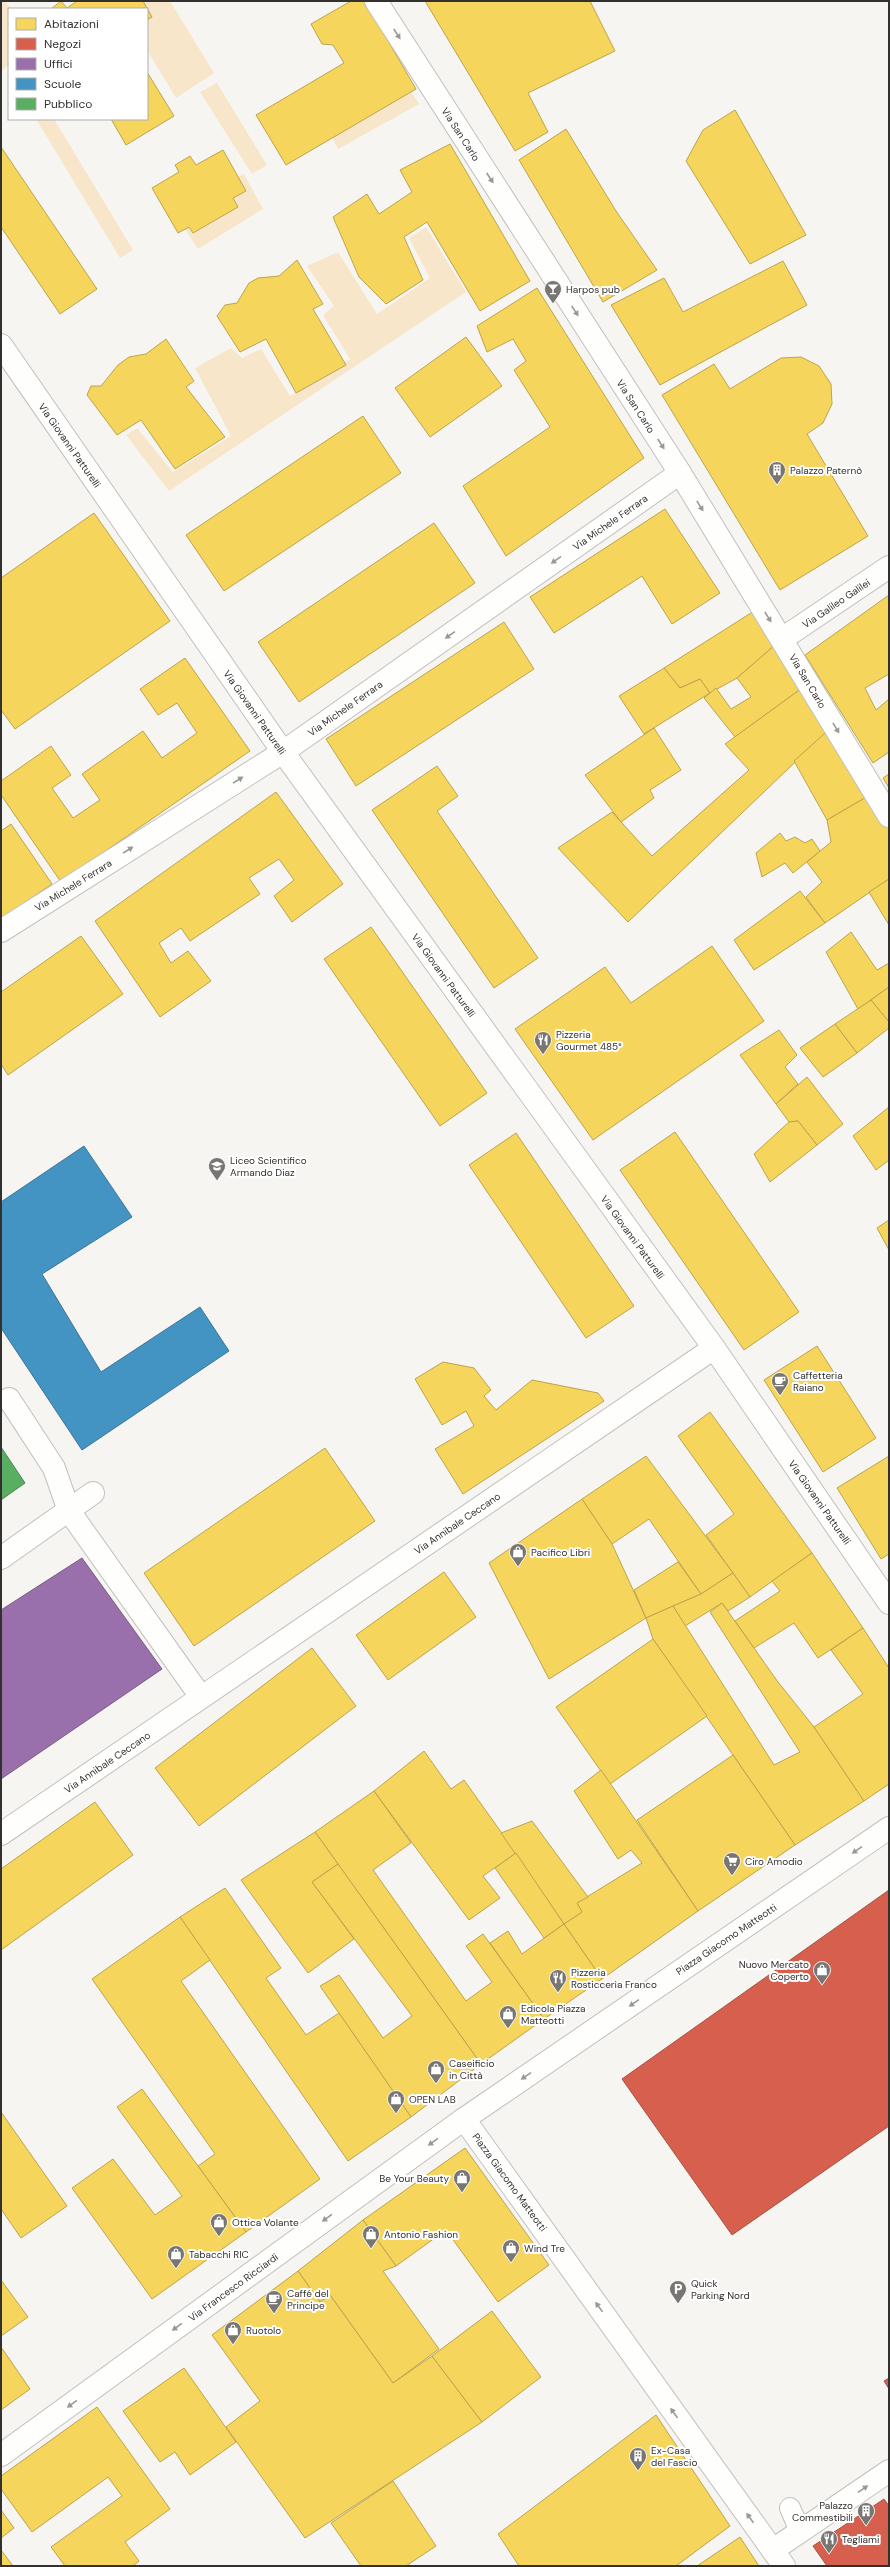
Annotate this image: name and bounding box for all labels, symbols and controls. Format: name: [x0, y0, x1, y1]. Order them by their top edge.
legend: [8, 8, 148, 120]
text: Abitazioni: [44, 16, 99, 32]
one-way arrow: [393, 28, 400, 40]
text: Negozi: [44, 36, 81, 52]
text: Uffici: [44, 56, 73, 72]
text: Scuole: [44, 76, 81, 92]
text: Pubblico: [44, 96, 92, 112]
street label: Via San Carlo: [438, 105, 483, 164]
one-way arrow: [486, 173, 494, 184]
bar icon: Harpos pub: [543, 279, 563, 304]
place label: Harpos pub: [566, 283, 620, 296]
one-way arrow: [571, 306, 579, 316]
street label: Via San Carlo: [613, 377, 658, 436]
street label: Via Giovanni Patturelli: [35, 400, 104, 490]
one-way arrow: [657, 439, 665, 449]
building icon: Palazzo Paternò: [767, 460, 787, 485]
place label: Palazzo Paternò: [790, 464, 862, 477]
street label: Via Michele Ferrara: [570, 492, 650, 553]
one-way arrow: [697, 500, 704, 512]
one-way arrow: [551, 556, 562, 564]
street label: Via Galileo Galilei: [800, 576, 873, 631]
one-way arrow: [765, 611, 772, 623]
one-way arrow: [445, 630, 455, 638]
street label: Via San Carlo: [786, 652, 829, 711]
street label: Via Giovanni Patturelli: [220, 667, 289, 757]
street label: Via Michele Ferrara: [305, 678, 385, 739]
one-way arrow: [832, 722, 839, 734]
one-way arrow: [232, 777, 244, 784]
one-way arrow: [123, 846, 134, 854]
street label: Via Michele Ferrara: [32, 856, 114, 914]
street label: Via Giovanni Patturelli: [409, 931, 478, 1020]
place label: Pizzeria Gourmet 485°: [556, 1028, 622, 1053]
restaurant icon: Pizzeria Gourmet 485°: [533, 1030, 553, 1055]
place label: Liceo Scientifico Armando Diaz: [230, 1154, 307, 1179]
school or university icon: Liceo Scientifico Armando Diaz: [207, 1156, 227, 1181]
street label: Via Giovanni Patturelli: [598, 1193, 667, 1282]
place label: Caffetteria Raiano: [793, 1369, 843, 1394]
cafe icon: Caffetteria Raiano: [770, 1371, 790, 1396]
street label: Via Giovanni Patturelli: [785, 1457, 854, 1547]
street label: Via Annibale Ceccano: [412, 1490, 503, 1557]
shop icon: Pacifico Libri: [508, 1542, 528, 1567]
place label: Pacifico Libri: [531, 1546, 590, 1559]
street label: Via Annibale Ceccano: [62, 1729, 153, 1796]
one-way arrow: [852, 1846, 862, 1854]
supermarket icon: Ciro Amodio: [722, 1851, 742, 1876]
place label: Ciro Amodio: [745, 1855, 803, 1868]
street label: Piazza Giacomo Matteotti: [674, 1901, 779, 1978]
place label: Nuovo Mercato Coperto: [739, 1958, 809, 1983]
shop icon: Nuovo Mercato Coperto: [812, 1960, 832, 1985]
place label: Pizzeria Rosticceria Franco: [571, 1966, 657, 1991]
restaurant icon: Pizzeria Rosticceria Franco: [548, 1968, 568, 1993]
one-way arrow: [628, 1999, 640, 2006]
place label: Edicola Piazza Matteotti: [521, 2002, 586, 2027]
shop icon: Edicola Piazza Matteotti: [498, 2004, 518, 2029]
place label: Caseificio in Città: [449, 2057, 494, 2082]
shop icon: Caseificio in Città: [426, 2059, 446, 2084]
one-way arrow: [521, 2072, 532, 2080]
shop icon: OPEN LAB: [386, 2089, 406, 2114]
place label: OPEN LAB: [409, 2093, 456, 2106]
street label: Piazza Giacomo Matteotti: [470, 2131, 550, 2234]
one-way arrow: [427, 2138, 438, 2146]
shop icon: Be Your Beauty: [452, 2168, 472, 2193]
place label: Be Your Beauty: [379, 2172, 449, 2185]
shop icon: Ottica Volante: [209, 2212, 229, 2237]
one-way arrow: [322, 2214, 333, 2222]
place label: Ottica Volante: [232, 2216, 299, 2229]
shop icon: Antonio Fashion: [361, 2224, 381, 2249]
place label: Antonio Fashion: [384, 2228, 458, 2241]
shop icon: Wind Tre: [501, 2238, 521, 2263]
place label: Wind Tre: [524, 2242, 565, 2255]
shop icon: Tabacchi RIC: [166, 2244, 186, 2269]
place label: Tabacchi RIC: [189, 2248, 249, 2261]
street label: Via Francesco Ricciardi: [186, 2250, 281, 2324]
place label: Quick Parking Nord: [691, 2277, 750, 2302]
parking icon: Quick Parking Nord: [668, 2279, 688, 2304]
place label: Caffé del Principe: [287, 2287, 329, 2312]
cafe icon: Caffé del Principe: [264, 2289, 284, 2314]
one-way arrow: [595, 2302, 603, 2312]
shop icon: Ruotolo: [223, 2320, 243, 2345]
one-way arrow: [172, 2323, 182, 2331]
place label: Ruotolo: [246, 2324, 281, 2337]
one-way arrow: [66, 2400, 77, 2408]
one-way arrow: [670, 2407, 678, 2418]
place label: Ex-Casa del Fascio: [651, 2444, 697, 2469]
building icon: Ex-Casa del Fascio: [628, 2446, 648, 2471]
one-way arrow: [857, 2485, 868, 2493]
place label: Palazzo Commestibili: [792, 2499, 853, 2524]
building icon: Palazzo Commestibili: [856, 2501, 876, 2526]
one-way arrow: [746, 2513, 754, 2524]
restaurant icon: Tegliami: [819, 2529, 839, 2554]
place label: Tegliami: [842, 2533, 879, 2546]

